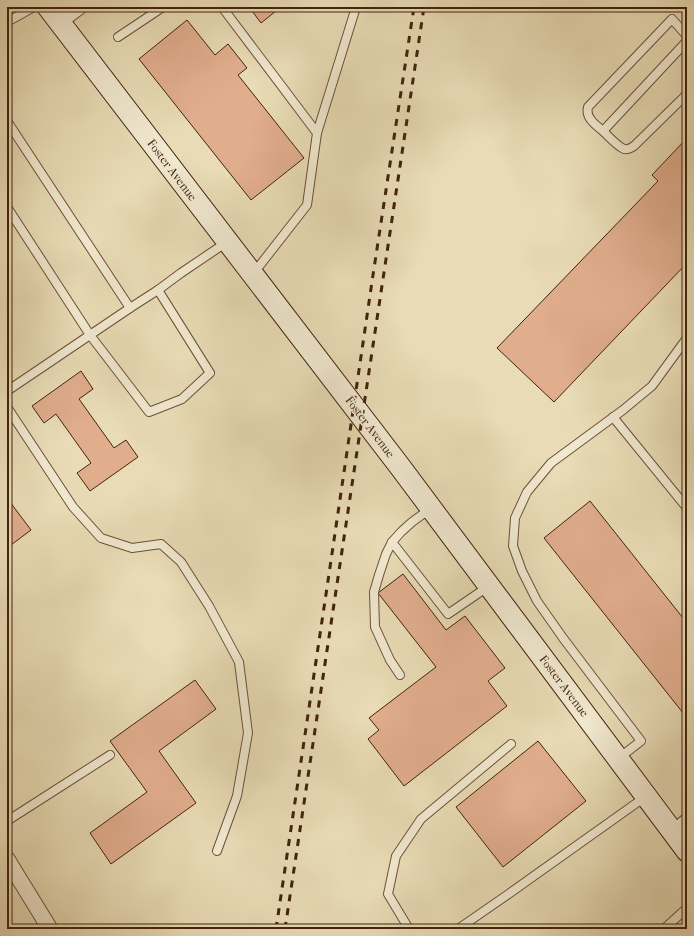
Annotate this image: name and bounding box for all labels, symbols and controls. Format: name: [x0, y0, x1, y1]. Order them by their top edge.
street label: Foster Avenue: [144, 136, 200, 204]
street label: Foster Avenue: [342, 393, 398, 461]
street label: Foster Avenue: [536, 652, 592, 720]

